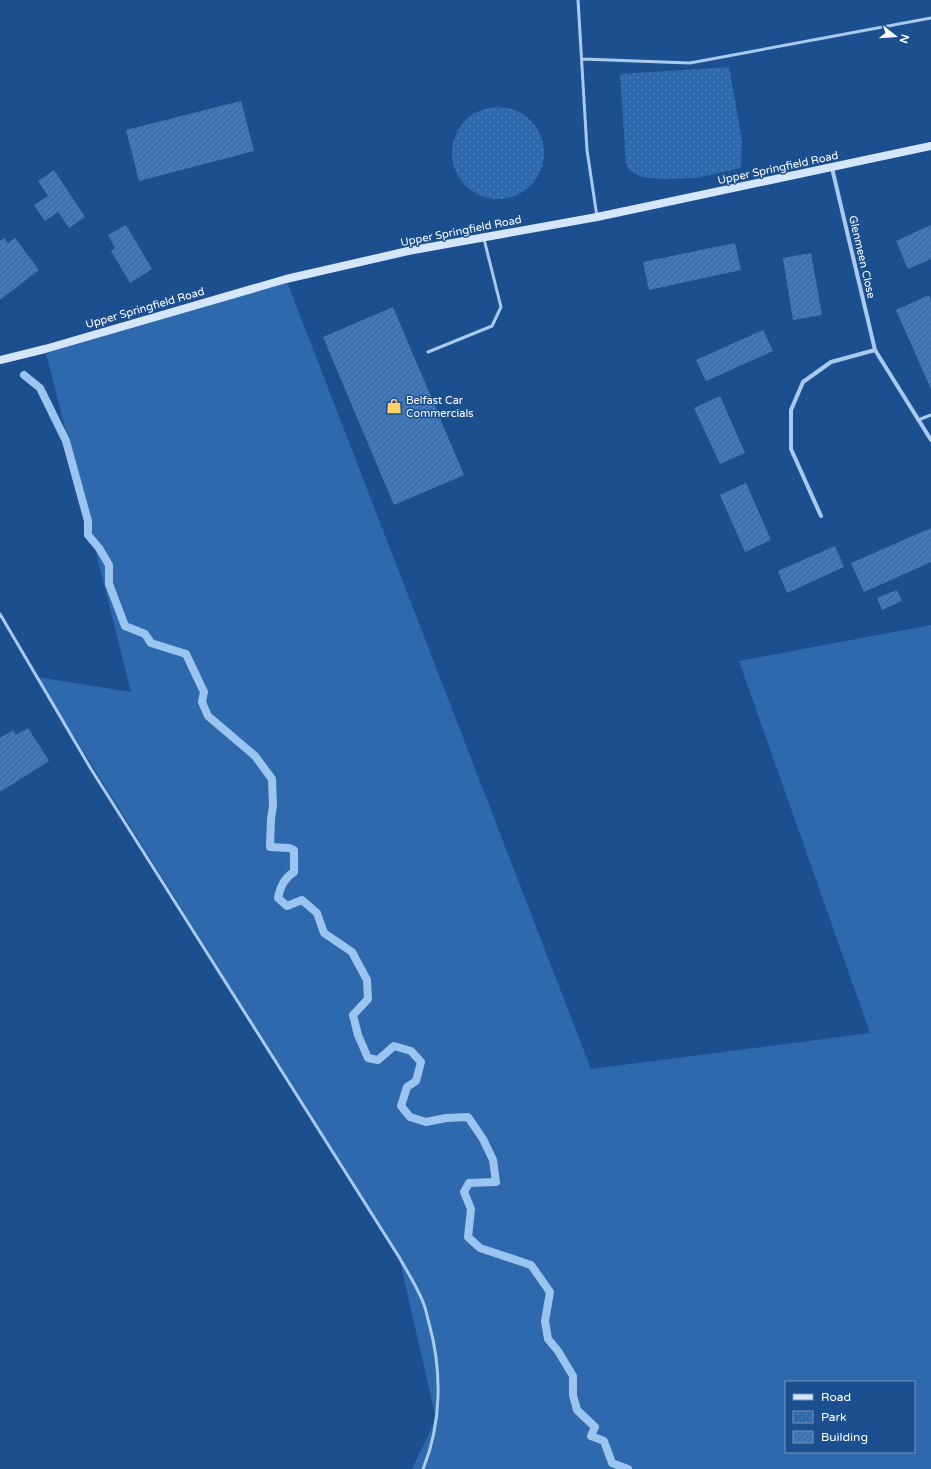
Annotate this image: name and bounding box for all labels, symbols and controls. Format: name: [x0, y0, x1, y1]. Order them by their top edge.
north arrow: [875, 16, 915, 56]
text: N: [897, 33, 912, 45]
street label: Upper Springfield Road: [717, 149, 840, 187]
street label: Upper Springfield Road: [399, 213, 523, 249]
street label: Glenmeen Close: [846, 214, 878, 300]
street label: Upper Springfield Road: [84, 285, 206, 331]
place label: Belfast Car Commercials: [406, 394, 473, 420]
shop icon: Belfast Car Commercials: [385, 397, 403, 415]
legend: [785, 1381, 915, 1453]
text: Road: [821, 1390, 851, 1404]
text: Park: [821, 1410, 847, 1424]
text: Building: [821, 1430, 868, 1444]

